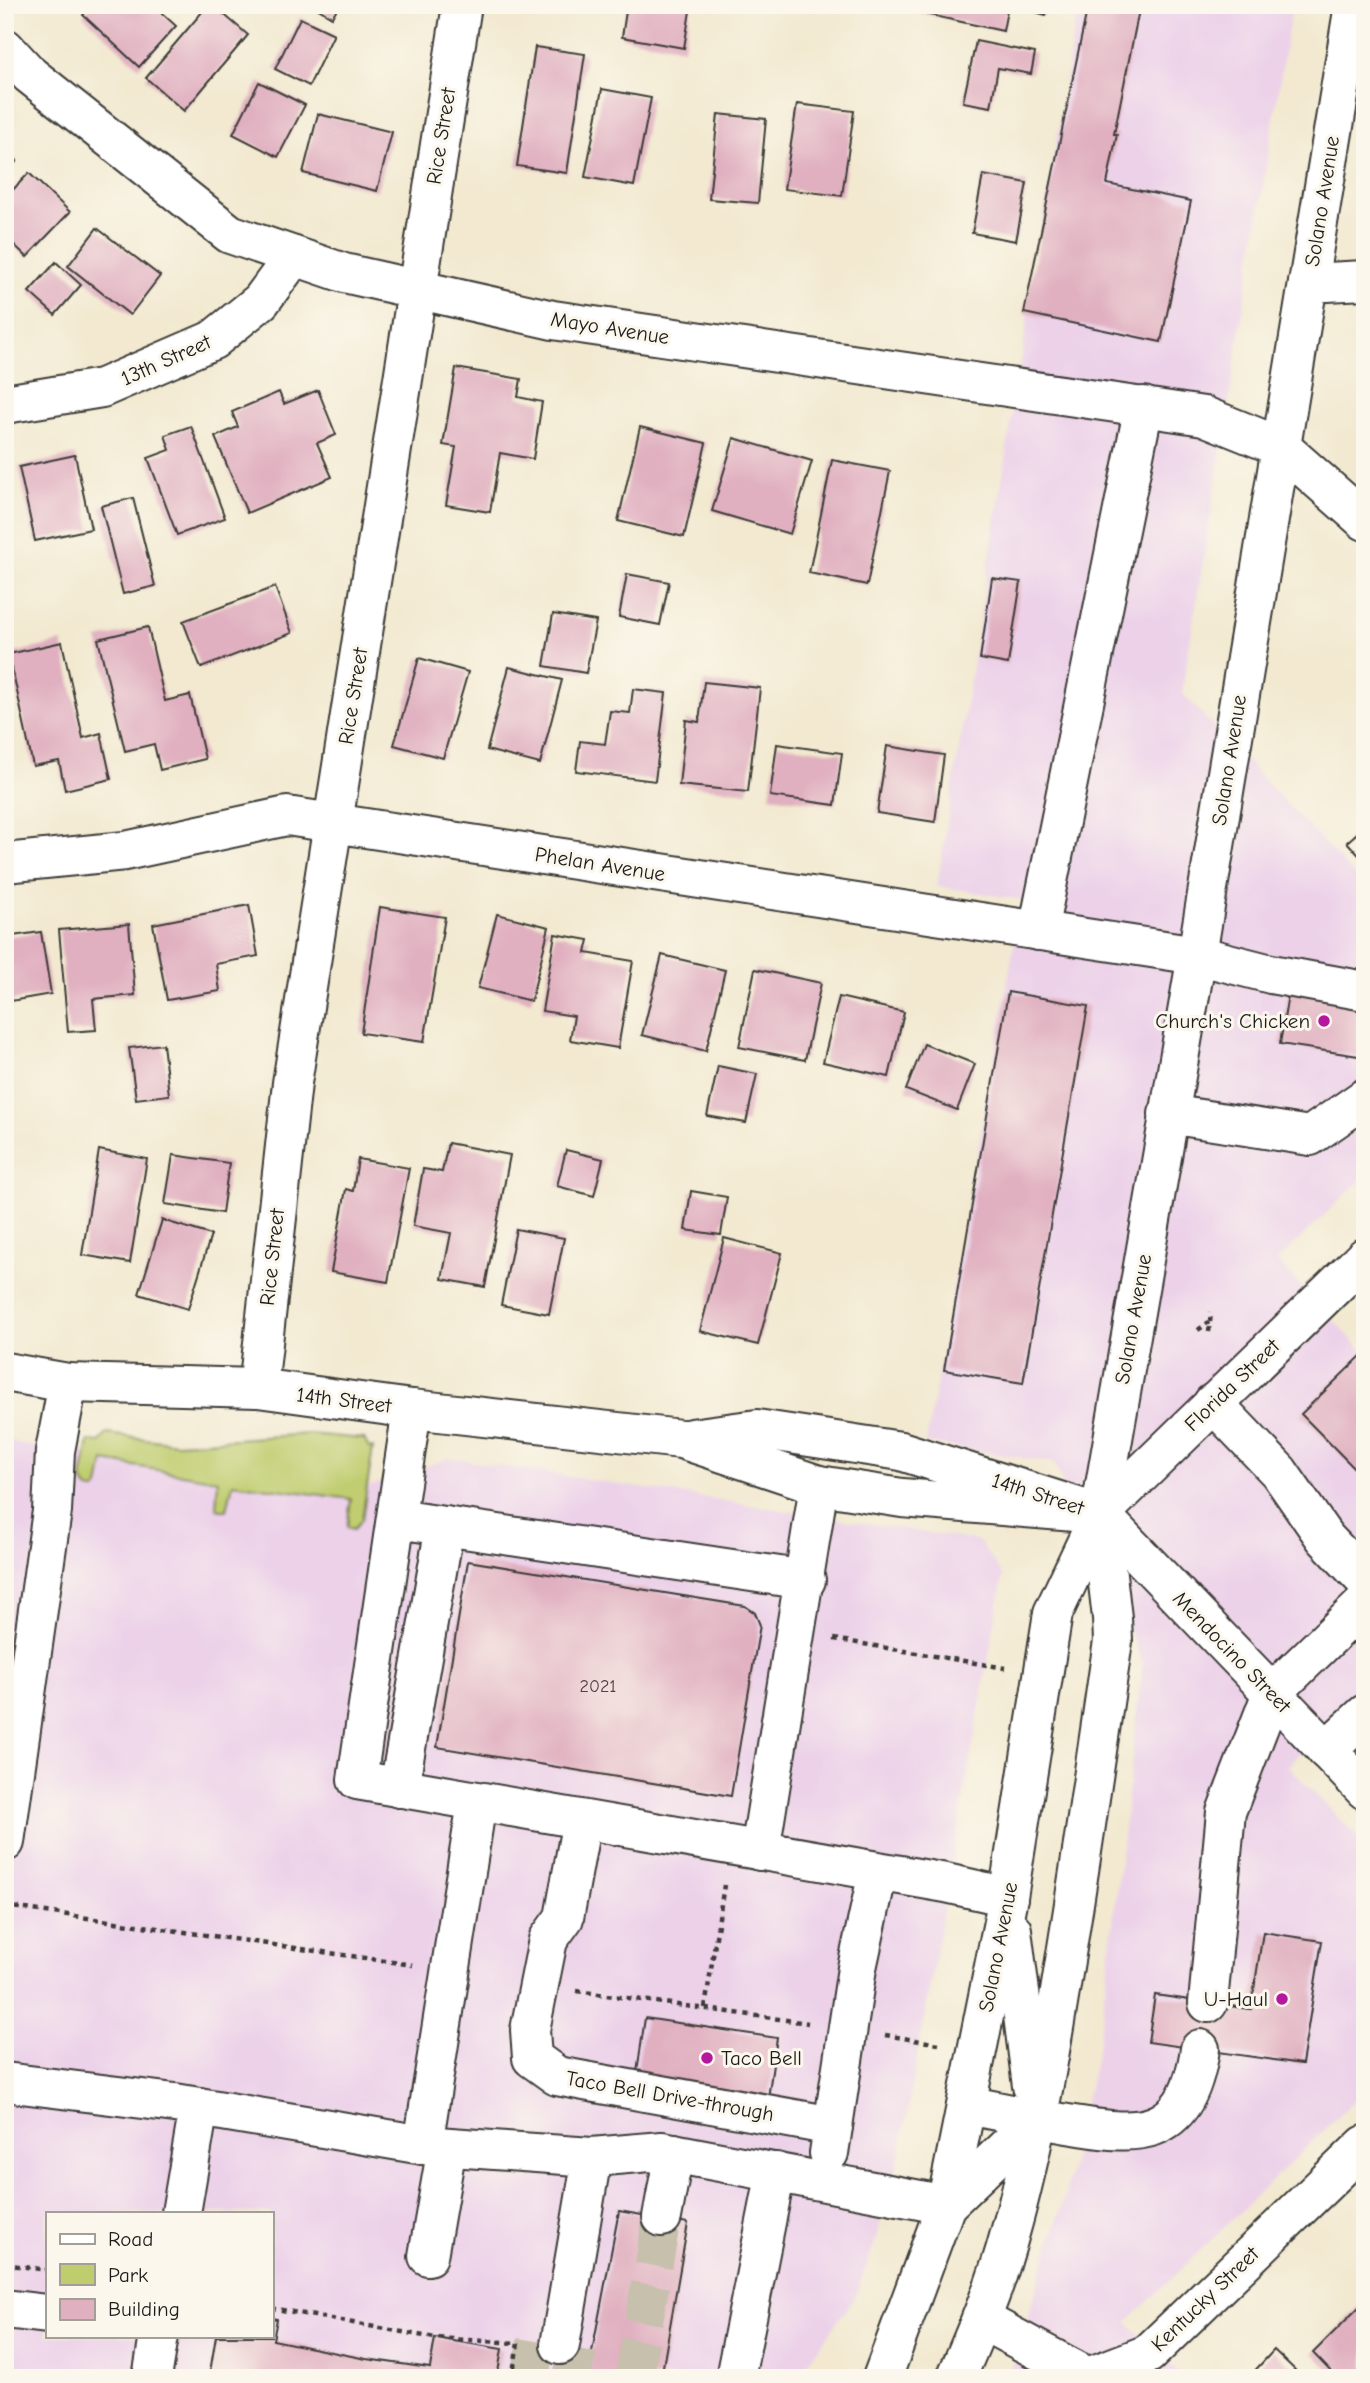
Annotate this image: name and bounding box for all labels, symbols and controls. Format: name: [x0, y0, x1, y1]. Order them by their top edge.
street label: Rice Street: [422, 85, 461, 186]
street label: Solano Avenue: [1300, 134, 1344, 268]
street label: Mayo Avenue: [549, 307, 671, 349]
street label: 13th Street: [117, 329, 216, 390]
street label: Rice Street: [334, 645, 373, 746]
street label: Solano Avenue: [1207, 693, 1251, 827]
street label: Phelan Avenue: [533, 842, 667, 886]
place label: Church's Chicken: [1155, 1009, 1310, 1033]
marker: Church's Chicken: [1316, 1013, 1332, 1029]
street label: Rice Street: [255, 1206, 289, 1307]
street label: Solano Avenue: [1110, 1252, 1156, 1386]
street label: Florida Street: [1180, 1333, 1285, 1436]
street label: 14th Street: [295, 1382, 394, 1418]
street label: 14th Street: [989, 1468, 1088, 1520]
street label: Mendocino Street: [1168, 1586, 1297, 1718]
house number: 2021: [580, 1676, 616, 1697]
street label: Solano Avenue: [974, 1880, 1022, 2014]
place label: U-Haul: [1204, 1987, 1268, 2011]
marker: U-Haul: [1274, 1991, 1290, 2007]
place label: Taco Bell: [721, 2046, 802, 2070]
marker: Taco Bell: [699, 2050, 715, 2066]
street label: Taco Bell Drive-through: [564, 2066, 776, 2126]
legend: [46, 2212, 273, 2338]
text: Road: [108, 2227, 153, 2251]
street label: Kentucky Street: [1146, 2241, 1264, 2356]
text: Park: [108, 2263, 148, 2287]
text: Building: [108, 2297, 180, 2321]

